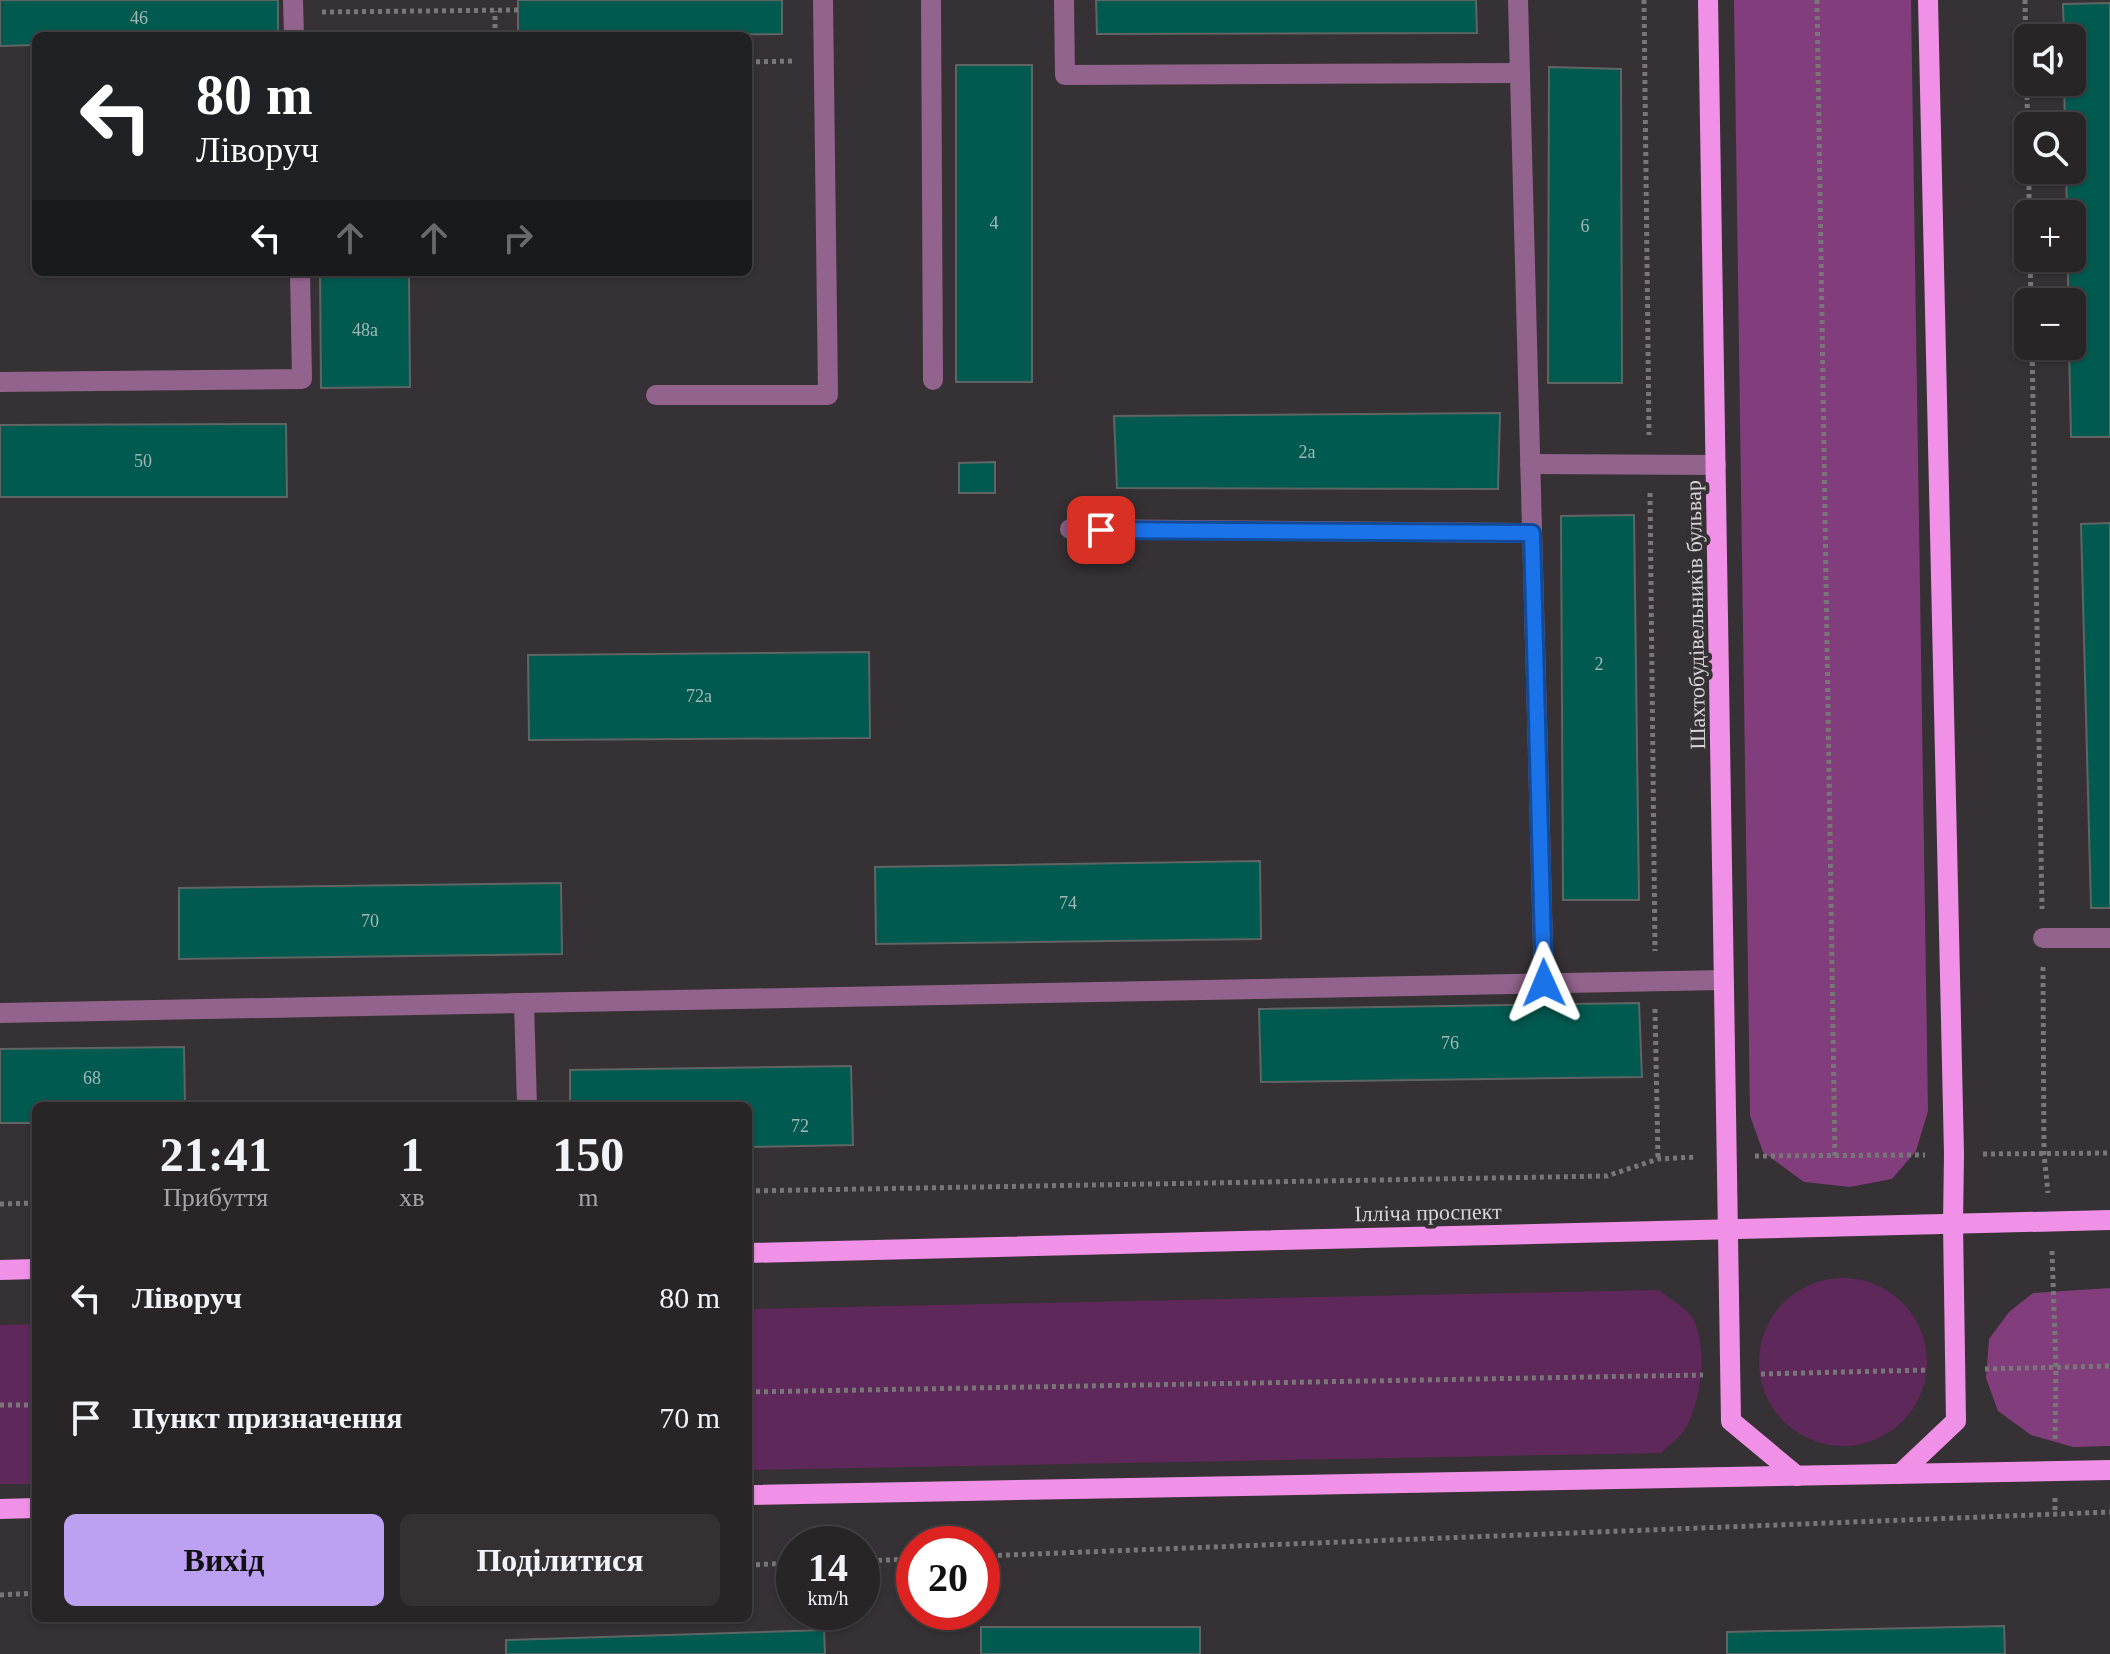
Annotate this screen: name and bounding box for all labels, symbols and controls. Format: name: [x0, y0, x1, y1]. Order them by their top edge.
house number: 46: [130, 8, 148, 28]
map controls: [2014, 24, 2086, 360]
button: sound: [2014, 24, 2086, 96]
icon: left: [64, 64, 168, 168]
text: 80 m: [196, 64, 313, 126]
button: search: [2014, 112, 2086, 184]
text: Ліворуч: [196, 130, 319, 170]
button: +: [2014, 200, 2086, 272]
house number: 4: [990, 213, 999, 233]
icon: left: [244, 216, 288, 260]
icon: ahead: [328, 216, 372, 260]
icon: ahead: [412, 216, 456, 260]
icon: right: [496, 216, 540, 260]
house number: 6: [1581, 216, 1590, 236]
button: −: [2014, 288, 2086, 360]
house number: 48а: [352, 320, 378, 340]
house number: 2а: [1299, 442, 1316, 462]
house number: 50: [134, 451, 152, 471]
street label: Шахтобудівельників бульвар: [1681, 480, 1710, 750]
pin: [1067, 496, 1135, 564]
icon: arrive: [1079, 508, 1123, 552]
house number: 2: [1595, 654, 1604, 674]
house number: 72а: [686, 686, 712, 706]
house number: 74: [1059, 893, 1077, 913]
house number: 70: [361, 911, 379, 931]
position arrow: [1502, 941, 1586, 1025]
house number: 76: [1441, 1033, 1459, 1053]
house number: 68: [83, 1068, 101, 1088]
house number: 72: [791, 1116, 809, 1136]
text: 21:41: [160, 1128, 272, 1181]
text: 1: [400, 1128, 424, 1181]
text: 150: [552, 1128, 624, 1181]
text: Прибуття: [163, 1183, 268, 1212]
text: хв: [399, 1183, 425, 1212]
text: m: [578, 1183, 598, 1212]
street label: Ілліча проспект: [1354, 1199, 1502, 1226]
icon: left: [64, 1276, 108, 1320]
text: Ліворуч: [132, 1281, 242, 1314]
text: 80 m: [659, 1281, 720, 1314]
icon: arrive: [64, 1396, 108, 1440]
text: Пункт призначення: [132, 1401, 403, 1434]
text: 70 m: [659, 1401, 720, 1434]
button: Вихід: [64, 1514, 384, 1606]
button: Поділитися: [400, 1514, 720, 1606]
speed limit sign: 20: [896, 1526, 1000, 1630]
text: 14: [808, 1545, 848, 1590]
text: km/h: [807, 1587, 849, 1609]

